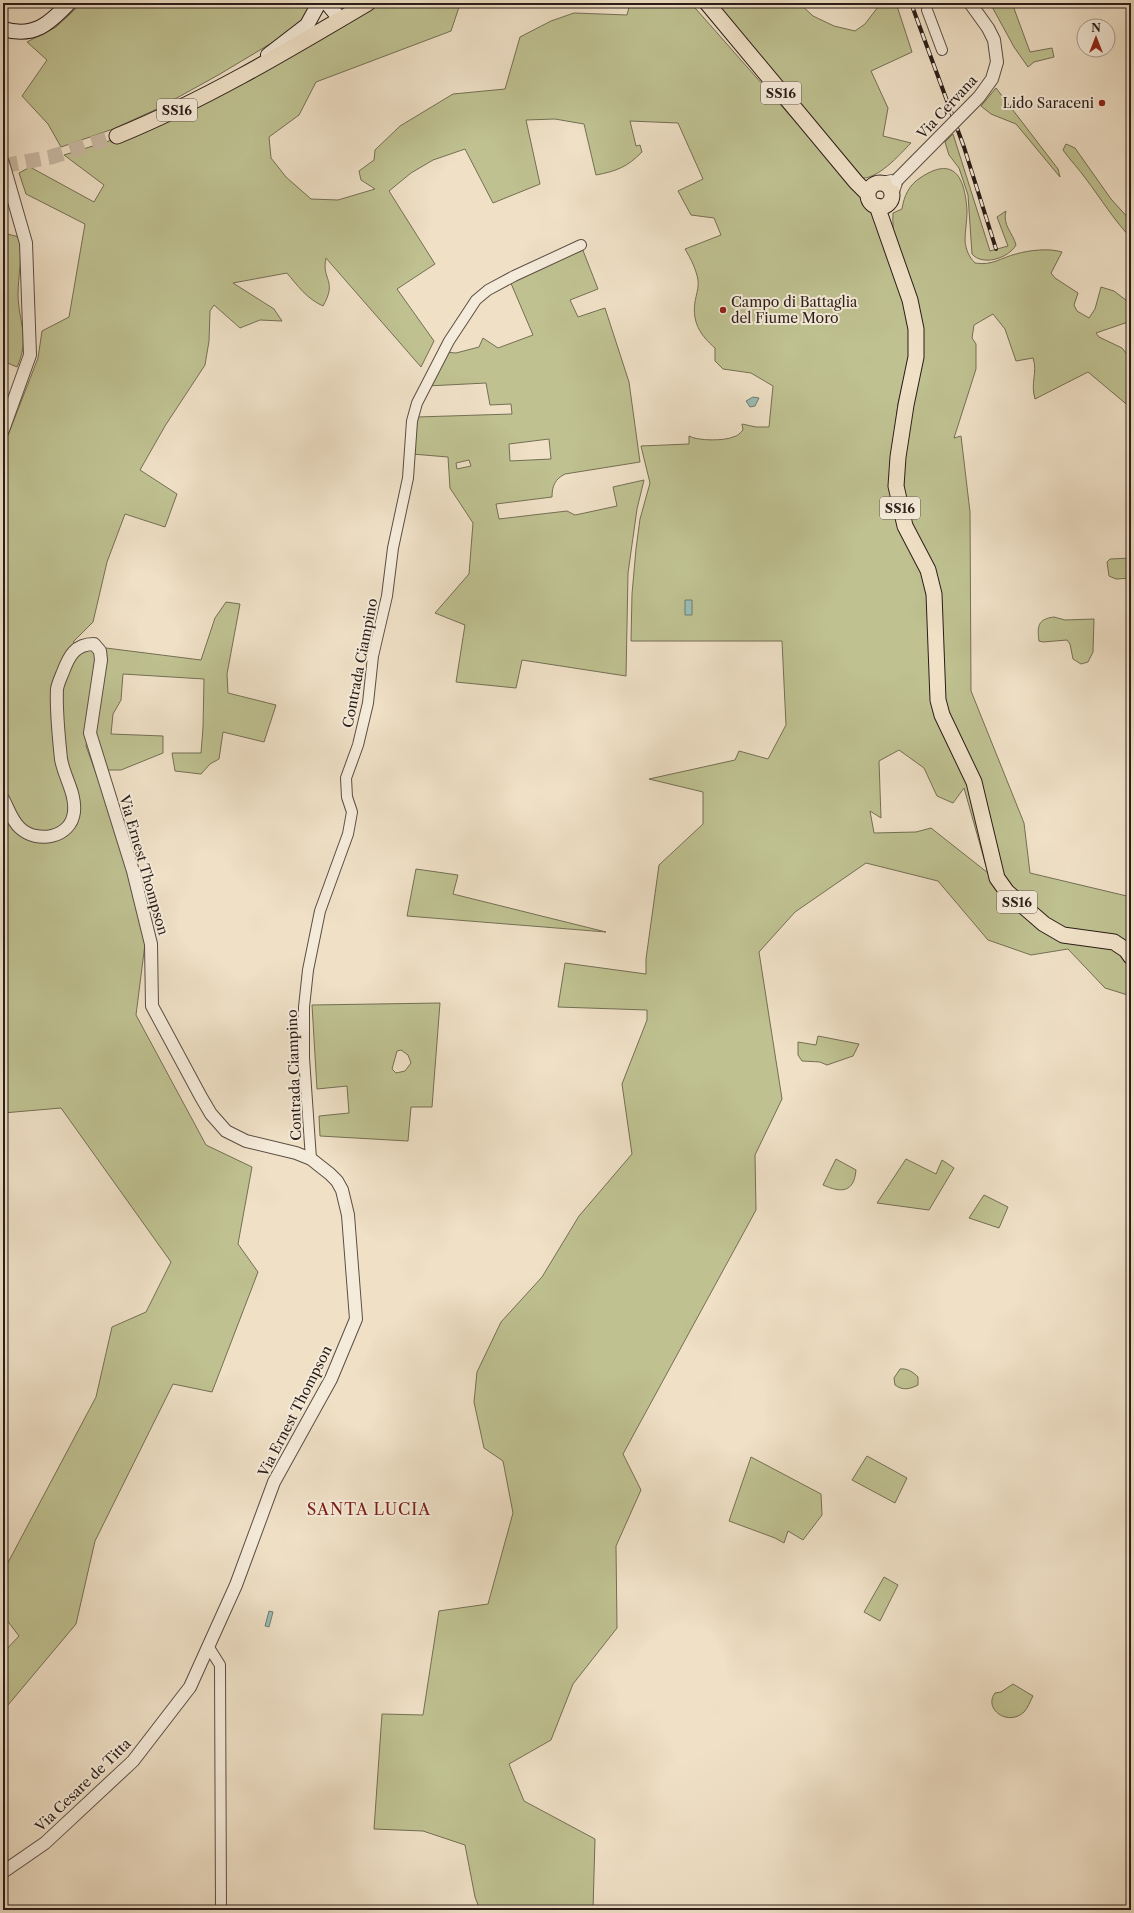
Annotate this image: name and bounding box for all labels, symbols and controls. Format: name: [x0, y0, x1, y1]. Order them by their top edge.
north arrow: [1076, 18, 1116, 58]
text: N: [1091, 21, 1101, 35]
street label: Via Cervana: [912, 71, 981, 143]
road number: SS16: [761, 82, 801, 104]
place label: Lido Saraceni: [1003, 94, 1094, 112]
marker: Lido Saraceni: [1097, 98, 1107, 108]
road number: SS16: [157, 99, 197, 121]
place label: Campo di Battaglia del Fiume Moro: [731, 293, 858, 327]
marker: Campo di Battaglia del Fiume Moro: [718, 305, 728, 315]
road number: SS16: [880, 497, 920, 519]
street label: Contrada Ciampino: [339, 597, 381, 729]
street label: Via Ernest Thompson: [115, 792, 173, 937]
road number: SS16: [997, 891, 1037, 913]
street label: Contrada Ciampino: [283, 1009, 305, 1141]
street label: Via Ernest Thompson: [254, 1342, 336, 1480]
district label: SANTA LUCIA: [307, 1499, 431, 1519]
street label: Via Cesare de Titta: [31, 1734, 135, 1836]

